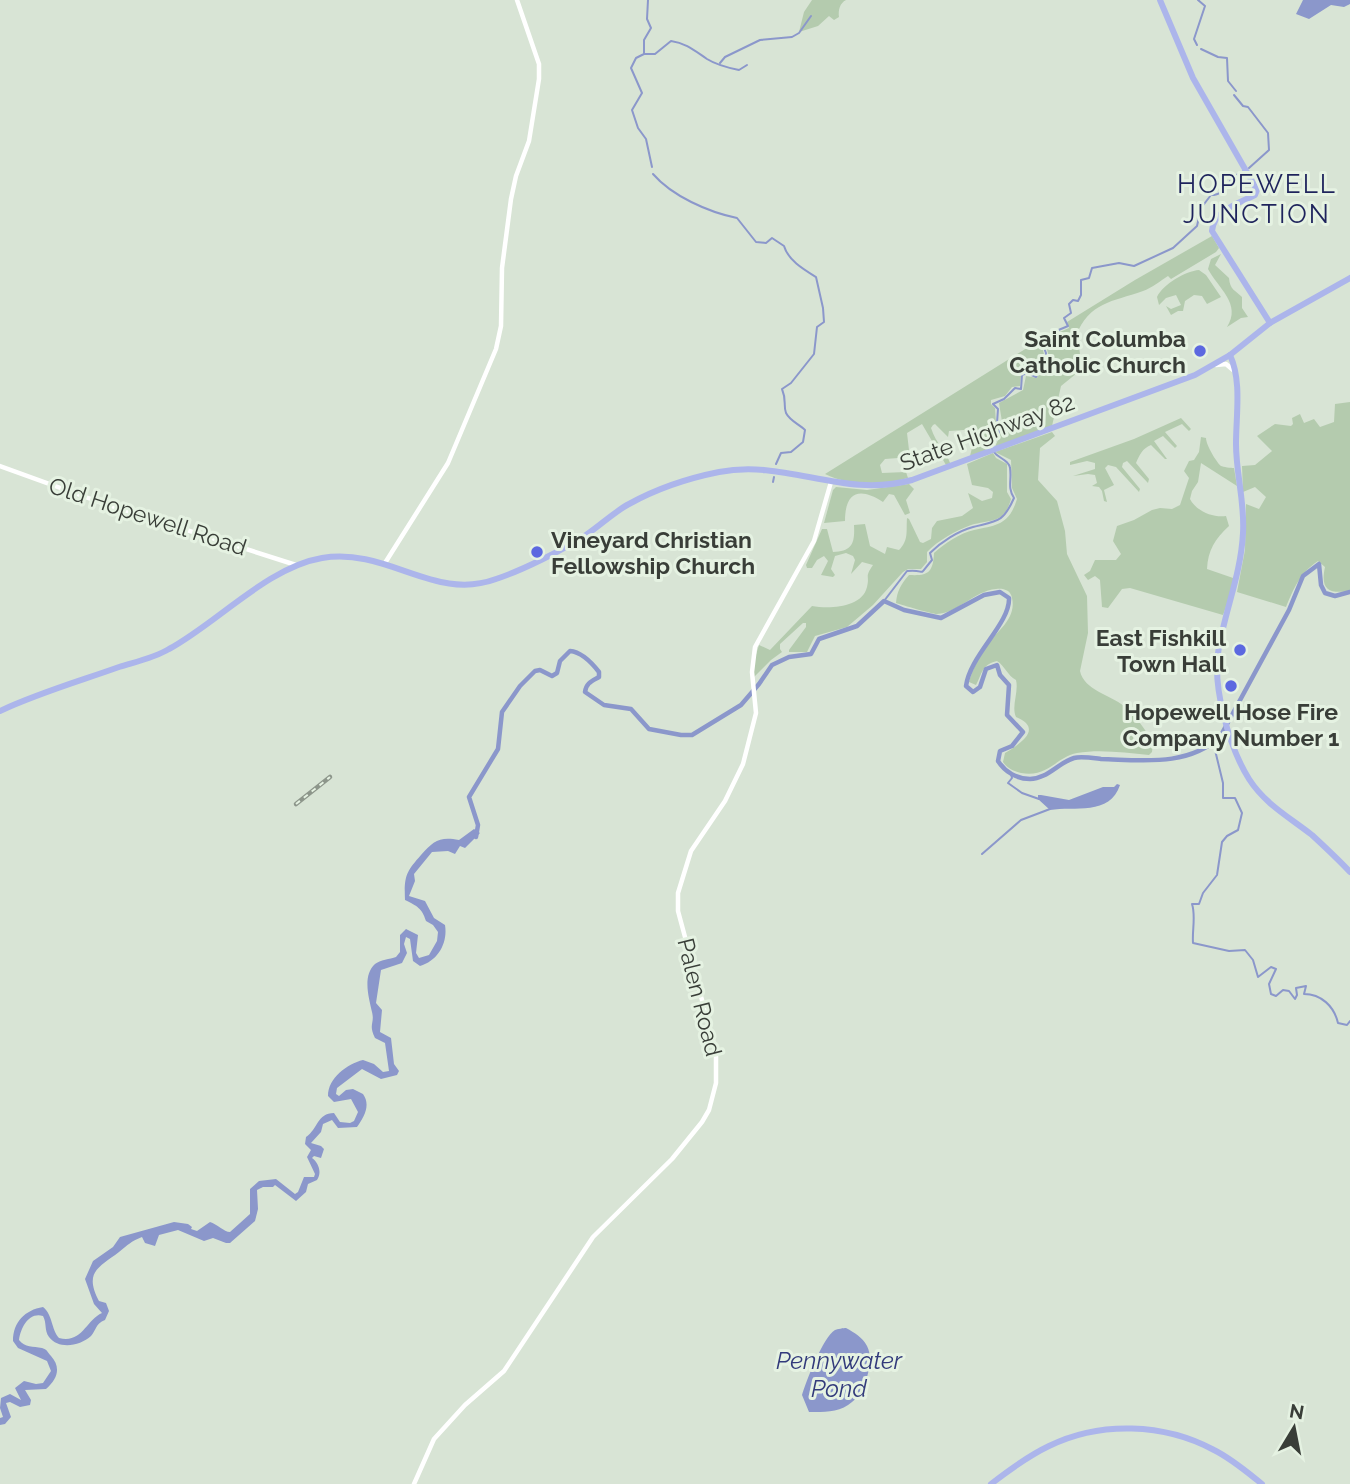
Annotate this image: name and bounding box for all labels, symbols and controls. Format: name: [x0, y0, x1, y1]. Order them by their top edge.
district label: HOPEWELL JUNCTION: [1177, 169, 1337, 229]
place label: Saint Columba Catholic Church: [1009, 325, 1186, 378]
marker: Saint Columba Catholic Church: [1192, 343, 1208, 359]
street label: State Highway 82: [896, 388, 1078, 476]
street label: Old Hopewell Road: [46, 471, 250, 561]
place label: Vineyard Christian Fellowship Church: [551, 526, 755, 579]
marker: Vineyard Christian Fellowship Church: [529, 544, 545, 560]
place label: East Fishkill Town Hall: [1096, 624, 1227, 677]
marker: East Fishkill Town Hall: [1232, 642, 1248, 658]
marker: Hopewell Hose Fire Company Number 1: [1223, 678, 1239, 694]
place label: Hopewell Hose Fire Company Number 1: [1123, 698, 1339, 751]
street label: Palen Road: [672, 935, 728, 1059]
water label: Pennywater Pond: [776, 1346, 903, 1403]
north arrow: [1259, 1393, 1329, 1463]
text: N: [1288, 1399, 1306, 1423]

